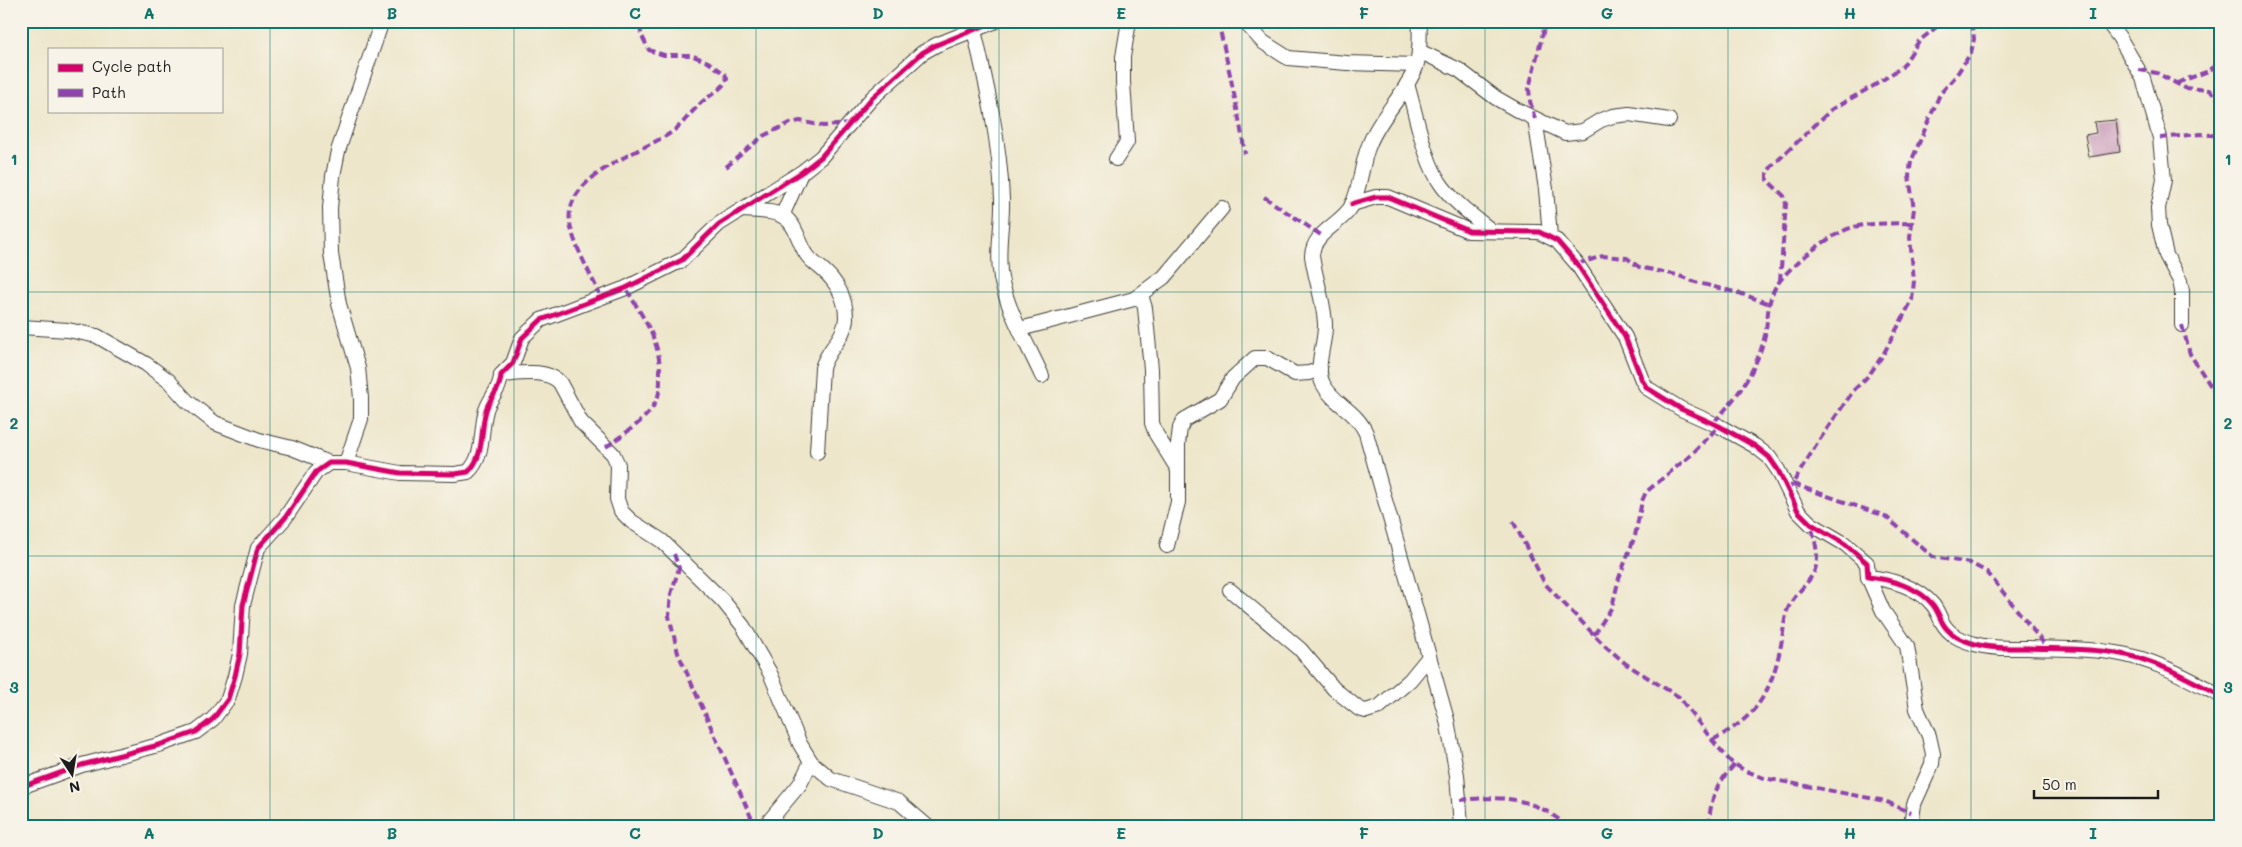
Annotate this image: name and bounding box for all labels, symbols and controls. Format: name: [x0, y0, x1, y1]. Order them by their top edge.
text: A: [143, 2, 155, 23]
text: B: [387, 2, 397, 23]
text: C: [629, 2, 641, 23]
text: D: [872, 2, 884, 23]
text: E: [1116, 2, 1126, 23]
text: F: [1359, 2, 1369, 23]
text: G: [1601, 2, 1613, 23]
text: H: [1844, 2, 1856, 23]
text: I: [2089, 2, 2097, 23]
legend: [48, 48, 222, 112]
text: Cycle path: [92, 56, 171, 76]
text: Path: [92, 82, 126, 102]
text: 1: [10, 148, 18, 169]
text: 1: [2224, 148, 2232, 169]
text: 2: [10, 412, 19, 433]
text: 2: [2224, 412, 2233, 433]
text: 3: [9, 676, 19, 697]
text: 3: [2223, 676, 2233, 697]
north arrow: [48, 750, 98, 800]
scale bar: [2034, 767, 2158, 799]
text: 50 m: [2042, 774, 2077, 794]
text: N: [68, 777, 82, 798]
text: A: [143, 822, 155, 843]
text: B: [387, 822, 397, 843]
text: C: [629, 822, 641, 843]
text: D: [872, 822, 884, 843]
text: E: [1116, 822, 1126, 843]
text: F: [1359, 822, 1369, 843]
text: G: [1601, 822, 1613, 843]
text: H: [1844, 822, 1856, 843]
text: I: [2089, 822, 2097, 843]

